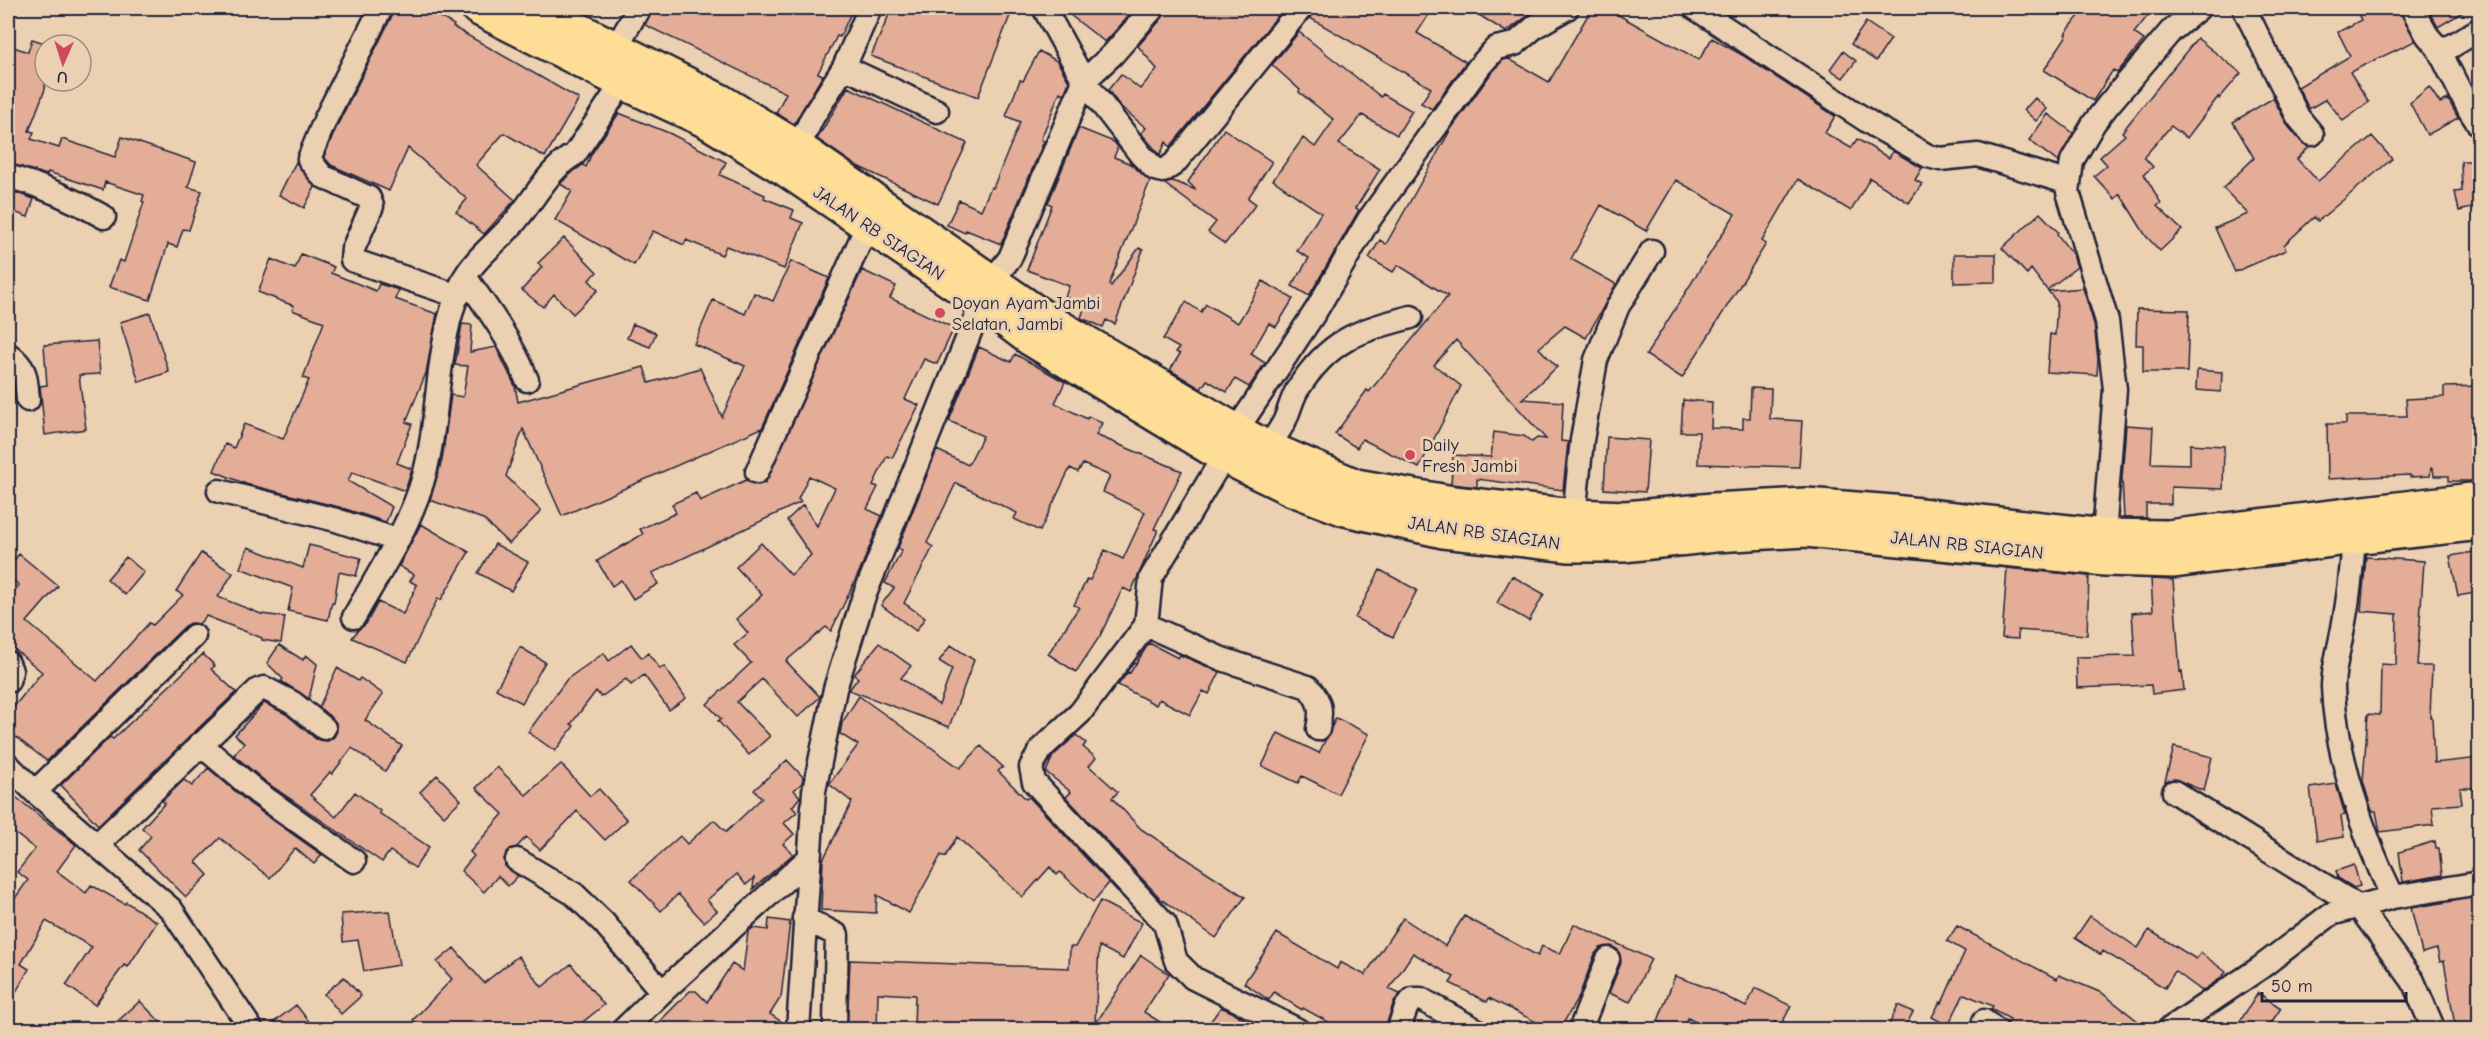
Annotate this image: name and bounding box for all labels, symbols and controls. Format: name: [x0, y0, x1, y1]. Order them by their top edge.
north arrow: [33, 33, 93, 93]
text: U: [56, 68, 68, 86]
street label: JALAN RB SIAGIAN: [809, 182, 948, 285]
place label: Doyan Ayam Jambi Selatan, Jambi: [952, 293, 1100, 335]
marker: Doyan Ayam Jambi Selatan, Jambi: [933, 306, 947, 320]
place label: Daily Fresh Jambi: [1422, 435, 1517, 477]
marker: Daily Fresh Jambi: [1403, 448, 1417, 462]
street label: JALAN RB SIAGIAN: [1406, 512, 1561, 555]
street label: JALAN RB SIAGIAN: [1889, 527, 2044, 564]
scale bar: [2262, 965, 2406, 1003]
text: 50 m: [2271, 976, 2313, 997]

